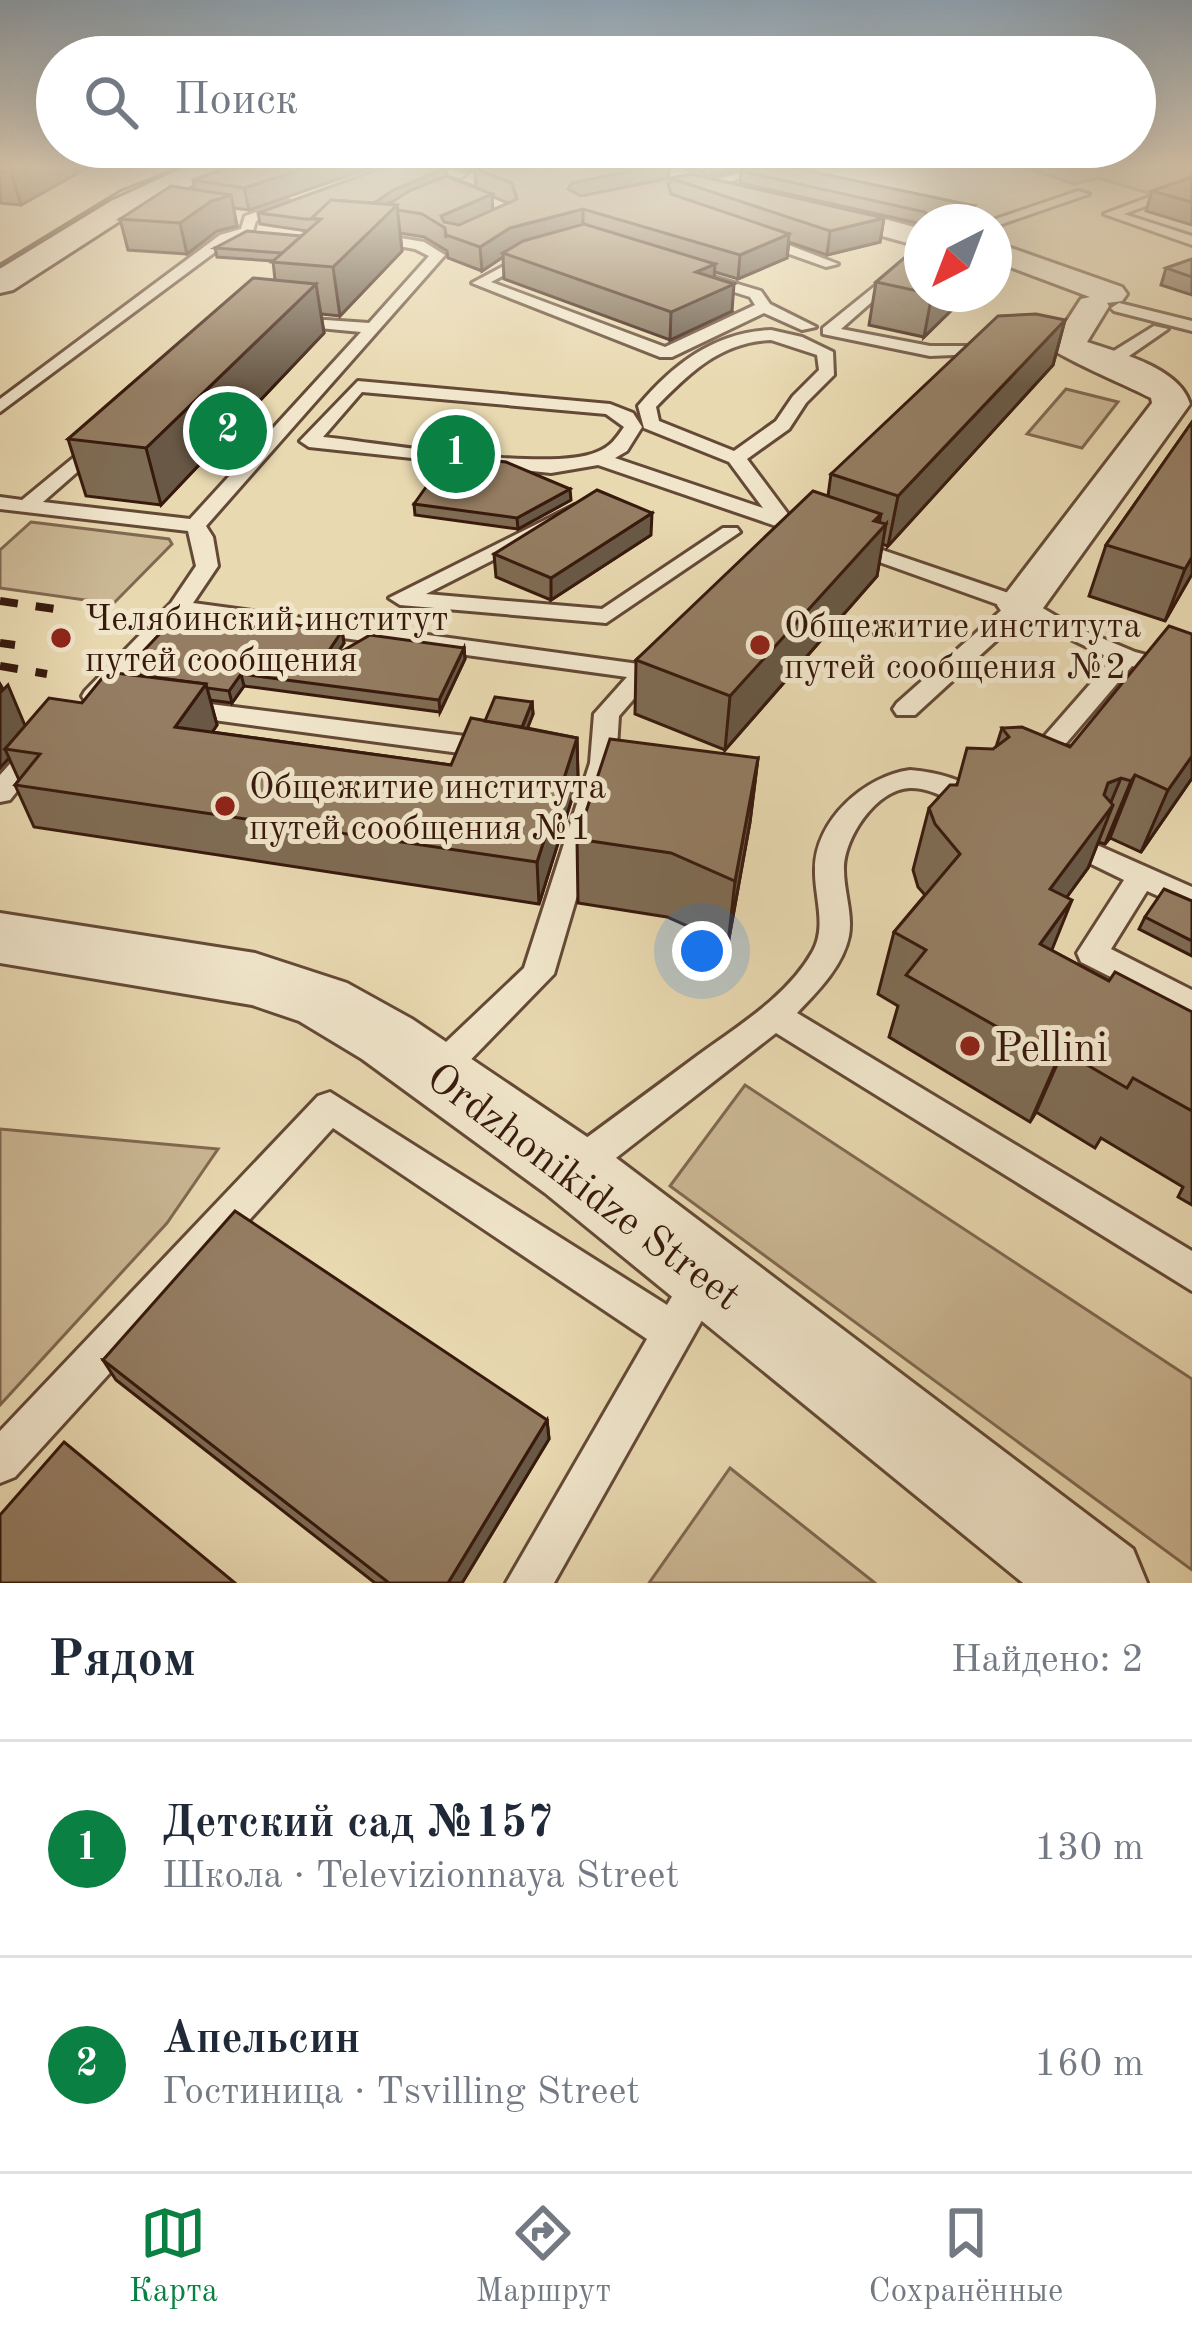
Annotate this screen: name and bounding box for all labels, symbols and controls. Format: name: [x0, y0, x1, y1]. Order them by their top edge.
search box: [36, 36, 1156, 168]
icon: search: [78, 69, 144, 135]
text: Поиск: [174, 79, 298, 124]
north arrow: [904, 204, 1012, 312]
pin: 2: [189, 386, 267, 476]
pin: 1: [417, 409, 495, 499]
place label: Челябинский институт путей сообщения: [85, 603, 449, 680]
place label: Общежитие института путей сообщения №2: [784, 610, 1141, 687]
marker: Челябинский институт путей сообщения: [48, 625, 74, 651]
marker: Общежитие института путей сообщения №2: [747, 632, 773, 658]
place label: Общежитие института путей сообщения №1: [249, 771, 606, 848]
marker: Общежитие института путей сообщения №1: [212, 793, 238, 819]
your location: [672, 921, 732, 981]
place label: Pellini: [994, 1029, 1108, 1071]
marker: Pellini: [957, 1033, 983, 1059]
street label: Ordzhonikidze Street: [418, 1057, 747, 1320]
text: Рядом: [48, 1636, 196, 1687]
text: Найдено: 2: [951, 1641, 1144, 1680]
text: Детский сад №157: [162, 1802, 553, 1847]
text: 1: [76, 1829, 98, 1868]
text: 130 m: [1034, 1829, 1144, 1868]
text: Школа · Televizionnaya Street: [162, 1857, 679, 1896]
text: Апельсин: [162, 2018, 360, 2063]
text: 2: [76, 2045, 98, 2084]
text: 160 m: [1034, 2045, 1144, 2084]
text: Гостиница · Tsvilling Street: [162, 2073, 640, 2112]
tab: Карта: [129, 2200, 218, 2313]
tab: Маршрут: [476, 2200, 611, 2313]
tab: Сохранённые: [869, 2200, 1063, 2313]

